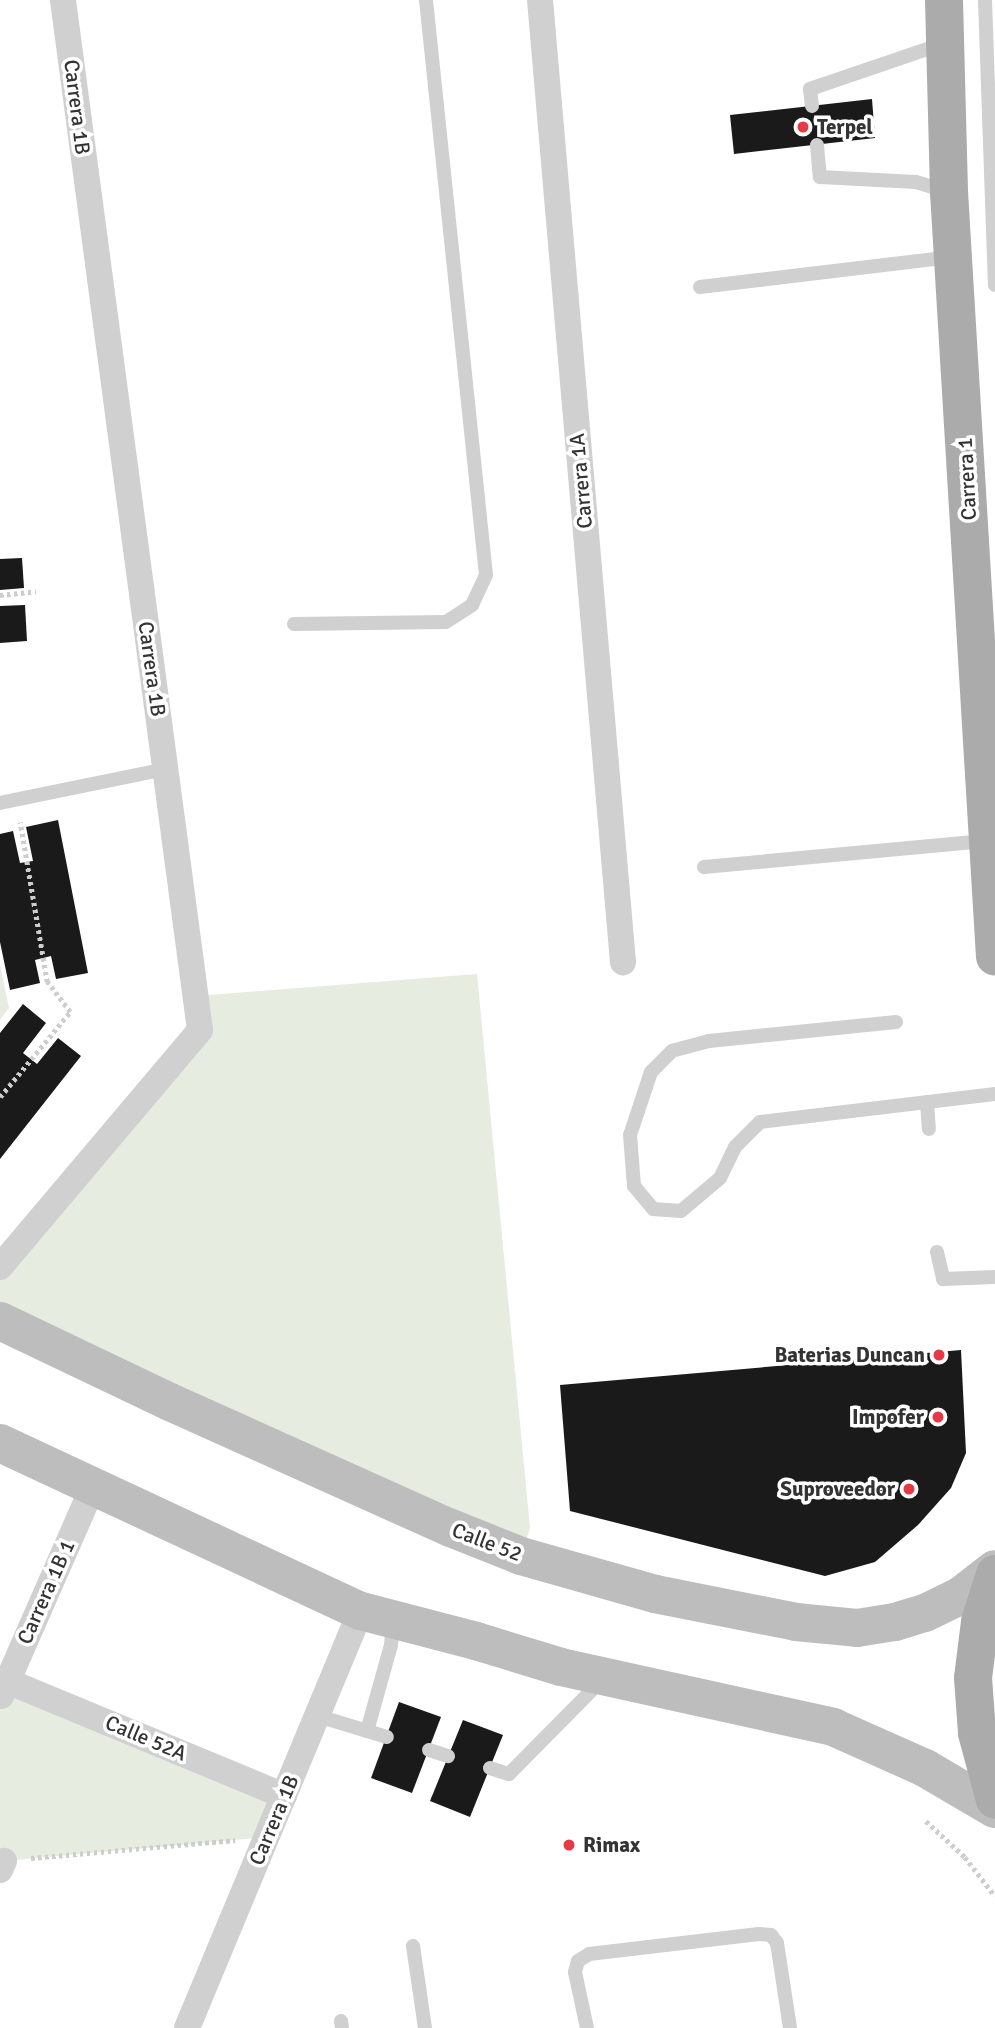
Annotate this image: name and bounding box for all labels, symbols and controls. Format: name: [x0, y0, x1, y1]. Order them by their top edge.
street label: Carrera 1B: [59, 58, 95, 156]
place label: Terpel: [817, 114, 873, 140]
marker: Terpel: [795, 119, 811, 135]
street label: Carrera 1A: [564, 432, 598, 530]
street label: Carrera 1: [952, 437, 982, 521]
street label: Carrera 1B: [133, 620, 171, 718]
place label: Baterias Duncan: [774, 1342, 925, 1368]
marker: Baterias Duncan: [931, 1347, 947, 1363]
place label: Impofer: [852, 1404, 924, 1430]
marker: Impofer: [930, 1409, 946, 1425]
place label: Suproveedor: [780, 1476, 895, 1502]
marker: Suproveedor: [901, 1481, 917, 1497]
street label: Calle 52: [448, 1517, 526, 1567]
street label: Carrera 1B 1: [12, 1536, 80, 1648]
street label: Calle 52A: [102, 1710, 190, 1766]
street label: Carrera 1B: [244, 1771, 304, 1869]
place label: Rimax: [583, 1832, 640, 1858]
marker: Rimax: [561, 1837, 577, 1853]

